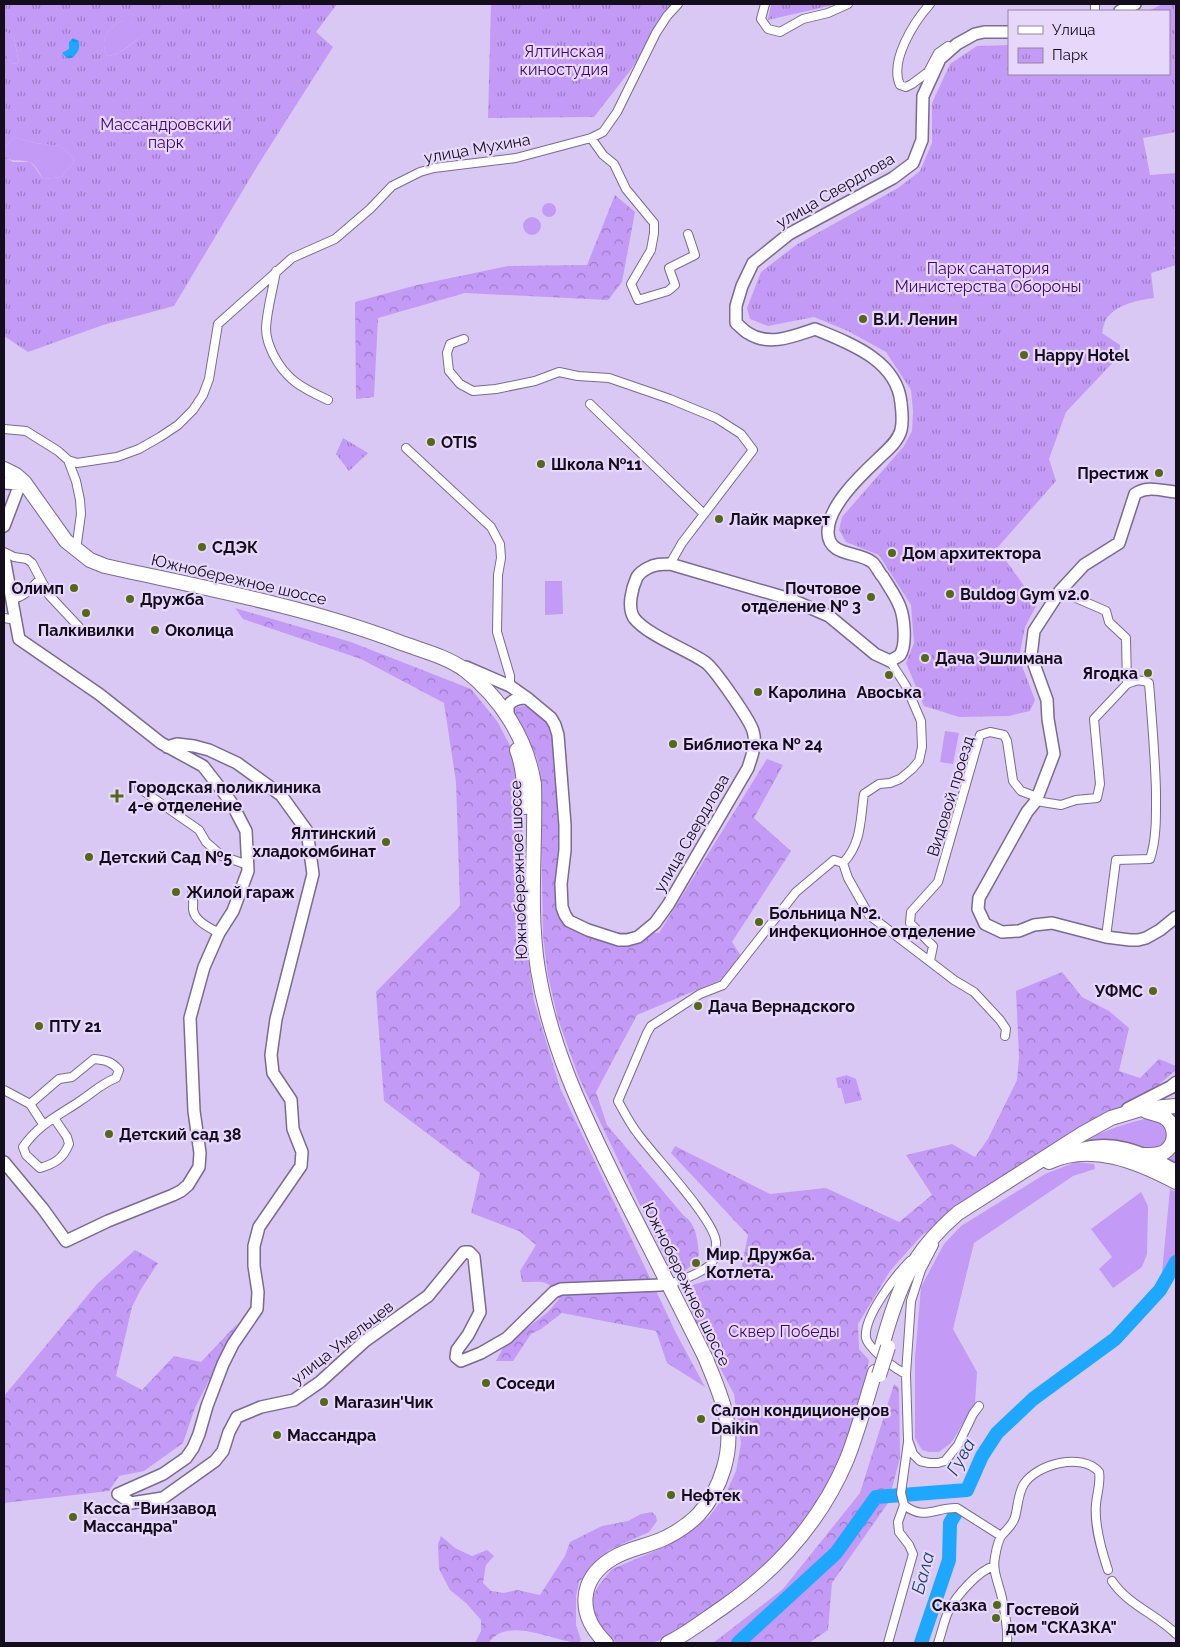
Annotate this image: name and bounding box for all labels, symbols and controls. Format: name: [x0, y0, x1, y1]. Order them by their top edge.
legend: [1008, 10, 1170, 75]
text: Улица: [1052, 21, 1096, 39]
park label: Ялтинская киностудия: [520, 42, 608, 79]
text: Парк: [1052, 46, 1088, 64]
park label: Массандровский парк: [100, 115, 232, 152]
street label: улица Мухина: [422, 130, 532, 167]
street label: улица Свердлова: [773, 149, 898, 232]
park label: Парк санатория Министерства Обороны: [895, 259, 1081, 296]
place label: В.И. Ленин: [873, 310, 958, 329]
marker: В.И. Ленин: [857, 313, 869, 325]
place label: Happy Hotel: [1034, 346, 1130, 365]
marker: Happy Hotel: [1018, 349, 1030, 361]
place label: OTIS: [441, 433, 477, 452]
marker: OTIS: [425, 436, 437, 448]
place label: Школа №11: [551, 455, 642, 474]
marker: Школа №11: [535, 458, 547, 470]
place label: Престиж: [1077, 464, 1149, 483]
marker: Престиж: [1153, 467, 1165, 479]
place label: Лайк маркет: [729, 510, 830, 529]
marker: Лайк маркет: [713, 513, 725, 525]
place label: СДЭК: [212, 538, 258, 557]
marker: СДЭК: [196, 541, 208, 553]
place label: Дом архитектора: [902, 544, 1041, 563]
marker: Дом архитектора: [886, 547, 898, 559]
street label: Южнобережное шоссе: [149, 550, 329, 609]
place label: Олимп: [11, 579, 64, 598]
place label: Почтовое отделение № 3: [741, 579, 861, 616]
marker: Олимп: [68, 582, 80, 594]
place label: Buldog Gym v2.0: [960, 585, 1090, 604]
marker: Buldog Gym v2.0: [944, 588, 956, 600]
place label: Дружба: [140, 590, 204, 609]
marker: Почтовое отделение № 3: [865, 591, 877, 603]
marker: Дружба: [124, 593, 136, 605]
marker: Палкивилки: [80, 607, 92, 619]
place label: Палкивилки: [38, 621, 134, 640]
place label: Околица: [165, 621, 234, 640]
marker: Околица: [149, 624, 161, 636]
place label: Дача Эшлимана: [935, 649, 1063, 668]
marker: Дача Эшлимана: [919, 652, 931, 664]
place label: Ягодка: [1082, 664, 1138, 683]
marker: Ягодка: [1142, 667, 1154, 679]
marker: Авоська: [883, 669, 895, 681]
place label: Каролина: [768, 683, 846, 702]
place label: Авоська: [856, 683, 922, 702]
marker: Каролина: [752, 686, 764, 698]
street label: Видовой проезд: [923, 734, 978, 859]
place label: Библиотека № 24: [683, 735, 823, 754]
marker: Библиотека № 24: [667, 738, 679, 750]
street label: улица Свердлова: [650, 771, 733, 896]
place label: Городская поликлиника 4-е отделение: [128, 778, 321, 815]
street label: Южнобережное шоссе: [506, 780, 531, 960]
marker: Городская поликлиника 4-е отделение: [110, 789, 124, 803]
place label: Ялтинский хладокомбинат: [252, 824, 376, 861]
marker: Ялтинский хладокомбинат: [380, 836, 392, 848]
place label: Детский Сад №5: [99, 848, 232, 867]
marker: Детский Сад №5: [83, 851, 95, 863]
place label: Жилой гараж: [186, 883, 295, 902]
marker: Жилой гараж: [170, 886, 182, 898]
place label: Больница №2. инфекционное отделение: [769, 904, 976, 941]
marker: Больница №2. инфекционное отделение: [753, 916, 765, 928]
place label: УФМС: [1094, 982, 1143, 1001]
marker: УФМС: [1147, 985, 1159, 997]
place label: Дача Вернадского: [708, 997, 855, 1016]
marker: Дача Вернадского: [692, 1000, 704, 1012]
place label: ПТУ 21: [49, 1017, 102, 1036]
marker: ПТУ 21: [33, 1020, 45, 1032]
place label: Детский сад 38: [119, 1125, 242, 1144]
marker: Детский сад 38: [103, 1128, 115, 1140]
street label: Южнобережное шоссе: [639, 1199, 734, 1369]
place label: Мир. Дружба. Котлета.: [706, 1245, 815, 1282]
marker: Мир. Дружба. Котлета.: [690, 1257, 702, 1269]
street label: улица Умельцев: [288, 1297, 397, 1388]
park label: Сквер Победы: [728, 1322, 840, 1341]
place label: Соседи: [496, 1374, 555, 1393]
marker: Соседи: [480, 1377, 492, 1389]
place label: Магазин'Чик: [334, 1393, 434, 1412]
marker: Магазин'Чик: [318, 1396, 330, 1408]
place label: Салон кондиционеров Daikin: [711, 1401, 889, 1438]
marker: Салон кондиционеров Daikin: [695, 1413, 707, 1425]
place label: Массандра: [287, 1426, 376, 1445]
marker: Массандра: [271, 1429, 283, 1441]
water label: Гува: [942, 1435, 979, 1479]
place label: Нефтек: [681, 1486, 741, 1505]
marker: Нефтек: [665, 1489, 677, 1501]
place label: Касса "Винзавод Массандра": [83, 1499, 216, 1536]
marker: Касса "Винзавод Массандра": [67, 1511, 79, 1523]
water label: Бала: [907, 1549, 938, 1596]
place label: Сказка: [932, 1596, 987, 1615]
marker: Сказка: [991, 1599, 1003, 1611]
place label: Гостевой дом "СКАЗКА": [1006, 1600, 1117, 1637]
marker: Гостевой дом "СКАЗКА": [990, 1612, 1002, 1624]

